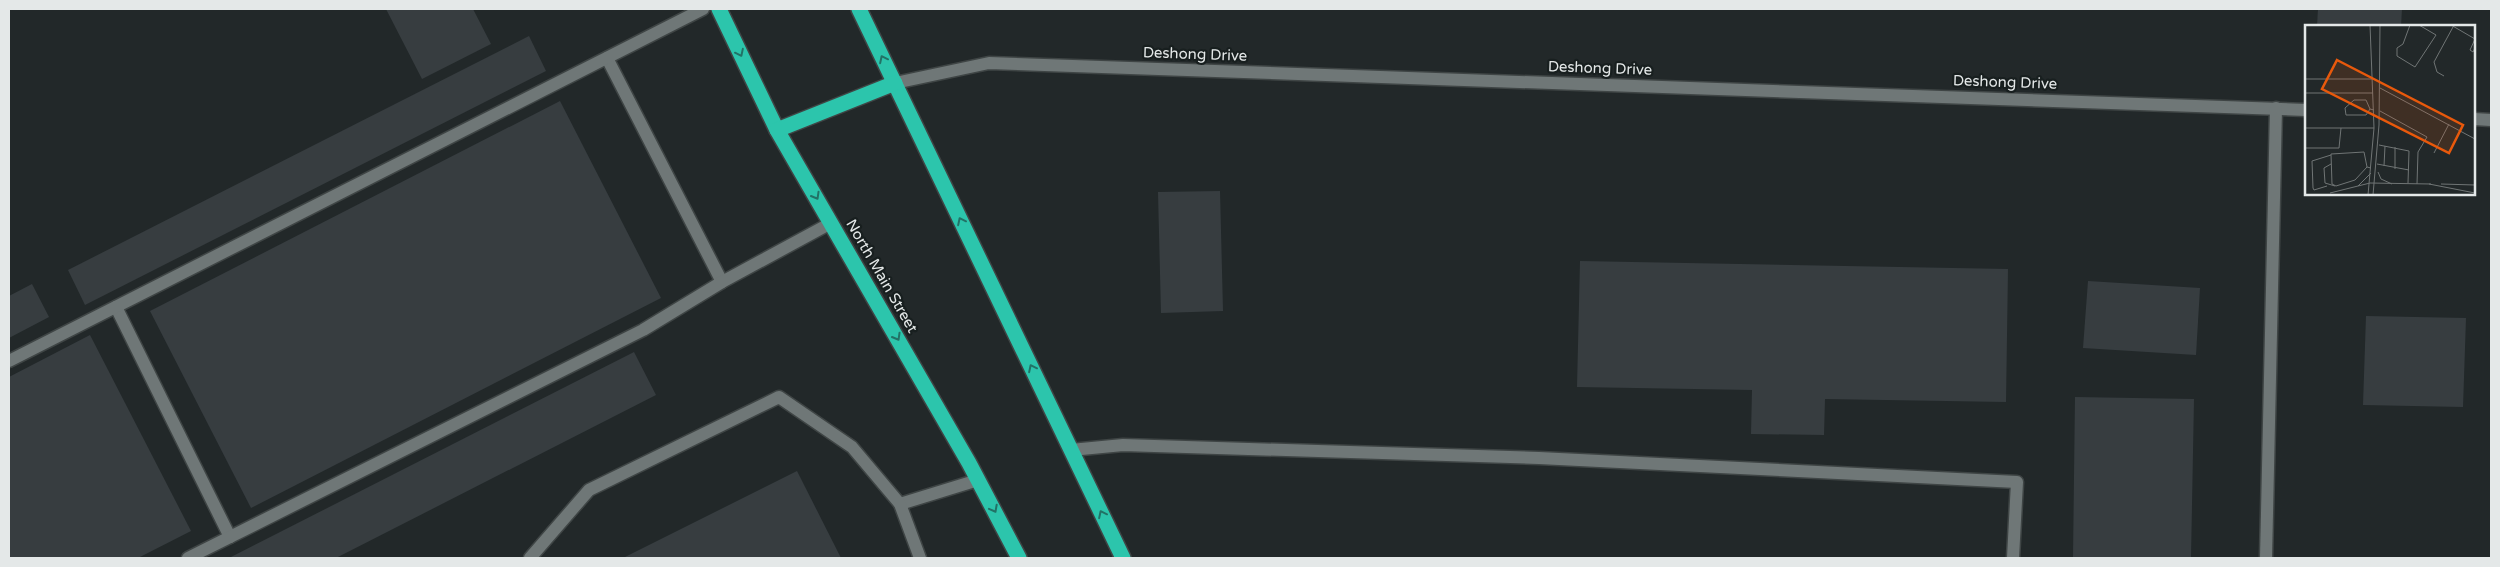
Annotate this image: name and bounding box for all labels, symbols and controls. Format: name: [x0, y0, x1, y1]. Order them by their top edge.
inset map: [2305, 25, 2475, 195]
street label: Deshong Drive: [1143, 43, 1247, 65]
one-way arrow: [734, 48, 745, 57]
one-way arrow: [879, 55, 890, 64]
street label: Deshong Drive: [1548, 57, 1652, 79]
street label: Deshong Drive: [1953, 71, 2057, 93]
one-way arrow: [810, 191, 820, 200]
street label: North Main Street: [842, 216, 922, 336]
one-way arrow: [957, 217, 968, 226]
one-way arrow: [891, 332, 901, 341]
one-way arrow: [1027, 364, 1038, 373]
one-way arrow: [988, 504, 998, 513]
one-way arrow: [1098, 510, 1108, 519]

